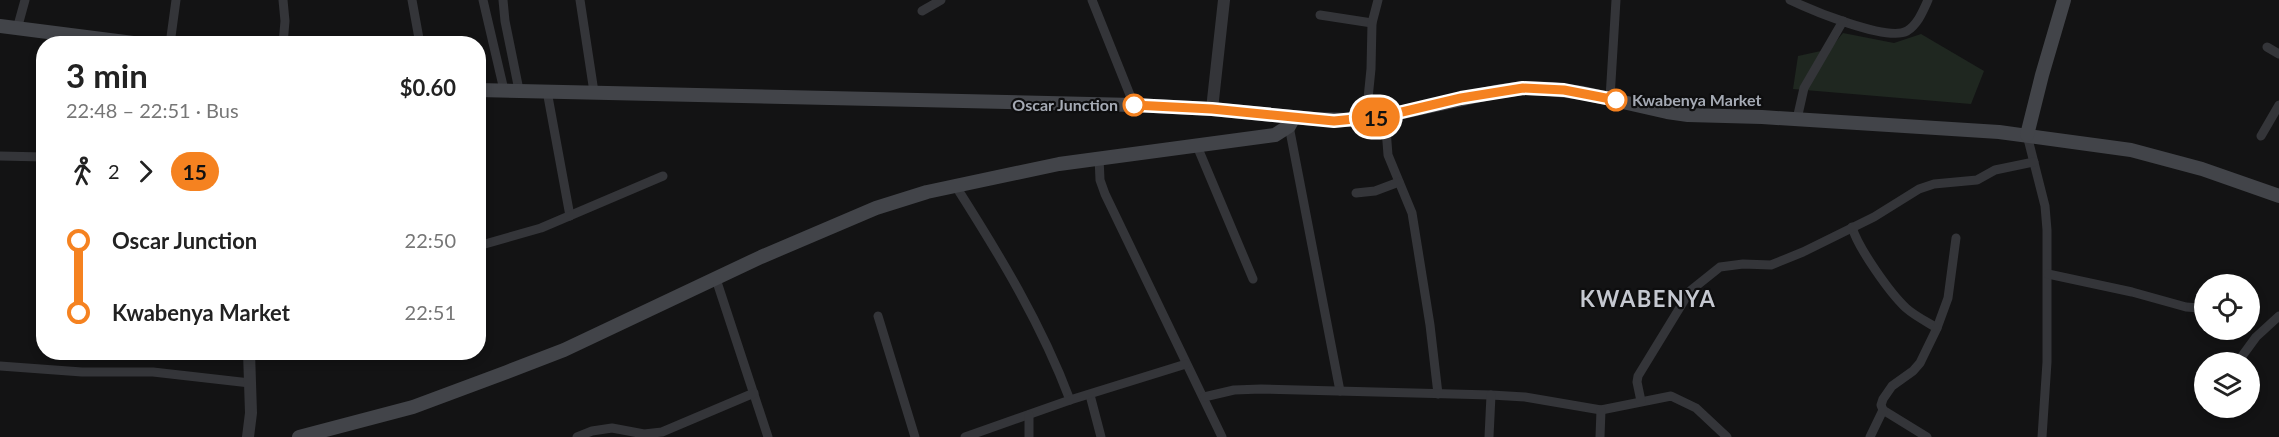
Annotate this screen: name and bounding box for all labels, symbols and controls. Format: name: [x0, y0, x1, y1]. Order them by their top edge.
text: 3 min: [66, 55, 148, 95]
text: $0.60: [400, 74, 456, 101]
marker: Kwabenya Market: [1605, 89, 1627, 111]
place label: Kwabenya Market: [1632, 90, 1761, 109]
marker: Oscar Junction: [1123, 94, 1145, 116]
place label: Oscar Junction: [1012, 95, 1118, 114]
text: 22:48 – 22:51 · Bus: [66, 98, 239, 122]
line badge: 15: [1349, 98, 1403, 136]
text: 15: [1364, 105, 1388, 130]
icon: walk: [66, 155, 99, 188]
icon: forward: [129, 155, 162, 188]
text: 2: [108, 159, 120, 183]
text: 15: [183, 159, 207, 184]
text: Oscar Junction: [112, 227, 257, 254]
text: 22:50: [405, 228, 456, 252]
map controls: [2194, 274, 2260, 418]
button: locate: [2194, 274, 2260, 340]
district label: KWABENYA: [1580, 285, 1716, 312]
text: Kwabenya Market: [112, 299, 290, 326]
text: 22:51: [405, 300, 456, 324]
button: layers: [2194, 352, 2260, 418]

